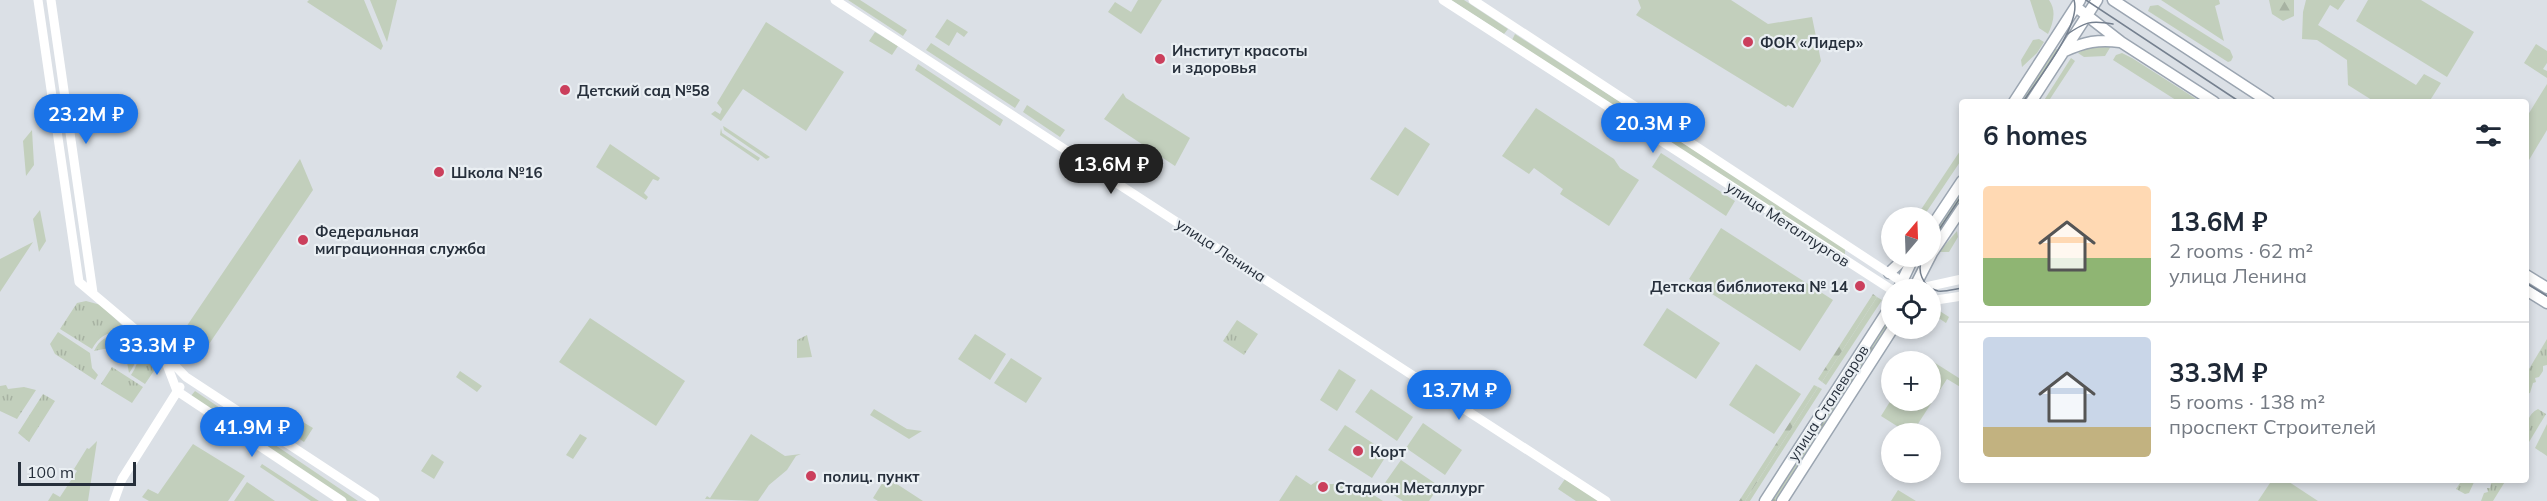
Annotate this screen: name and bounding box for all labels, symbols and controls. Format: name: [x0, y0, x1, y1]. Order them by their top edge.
place label: ФОК «Лидер»: [1760, 33, 1864, 52]
marker: ФОК «Лидер»: [1741, 35, 1755, 49]
place label: Институт красоты и здоровья: [1172, 41, 1308, 77]
marker: Институт красоты и здоровья: [1153, 52, 1167, 66]
place label: Детский сад №58: [577, 81, 709, 100]
marker: Детский сад №58: [558, 83, 572, 97]
pin: 23.2M ₽: [31, 94, 141, 145]
text: 23.2M ₽: [48, 101, 124, 126]
pin: 20.3M ₽: [1598, 103, 1708, 154]
text: 20.3M ₽: [1615, 110, 1691, 135]
text: 6 homes: [1983, 119, 2087, 152]
icon: filters: [2472, 119, 2505, 152]
pin: 13.6M ₽: [1056, 144, 1166, 195]
text: 13.6M ₽: [1073, 151, 1149, 176]
place label: Школа №16: [451, 163, 542, 182]
marker: Школа №16: [432, 165, 446, 179]
street label: улица Металлургов: [1723, 177, 1853, 271]
text: 13.6M ₽: [2169, 205, 2268, 238]
north arrow: [1881, 207, 1941, 267]
map controls: [1881, 207, 1941, 483]
icon: home: [2031, 210, 2103, 282]
street label: улица Ленина: [1172, 214, 1270, 286]
place label: Федеральная миграционная служба: [315, 222, 486, 258]
marker: Федеральная миграционная служба: [296, 233, 310, 247]
text: 2 rooms · 62 m²: [2169, 238, 2313, 263]
text: улица Ленина: [2169, 263, 2307, 288]
place label: Детская библиотека № 14: [1650, 277, 1848, 296]
marker: Детская библиотека № 14: [1853, 279, 1867, 293]
button: locate: [1881, 279, 1941, 339]
pin: 33.3M ₽: [102, 325, 212, 376]
text: 33.3M ₽: [119, 332, 195, 357]
street label: улица Сталеваров: [1783, 341, 1873, 465]
button: +: [1881, 351, 1941, 411]
text: 33.3M ₽: [2169, 356, 2268, 389]
icon: home: [2031, 361, 2103, 433]
pin: 13.7M ₽: [1404, 370, 1514, 421]
text: 13.7M ₽: [1421, 377, 1497, 402]
text: 5 rooms · 138 m²: [2169, 389, 2325, 414]
pin: 41.9M ₽: [197, 407, 307, 458]
text: 41.9M ₽: [214, 414, 290, 439]
text: проспект Строителей: [2169, 414, 2376, 439]
button: −: [1881, 423, 1941, 483]
place label: Корт: [1370, 442, 1407, 461]
marker: Корт: [1351, 444, 1365, 458]
scale bar: [18, 459, 136, 486]
text: 100 m: [27, 462, 74, 482]
place label: полиц. пункт: [823, 467, 920, 486]
marker: полиц. пункт: [804, 469, 818, 483]
place label: Стадион Металлург: [1335, 478, 1485, 497]
marker: Стадион Металлург: [1316, 480, 1330, 494]

